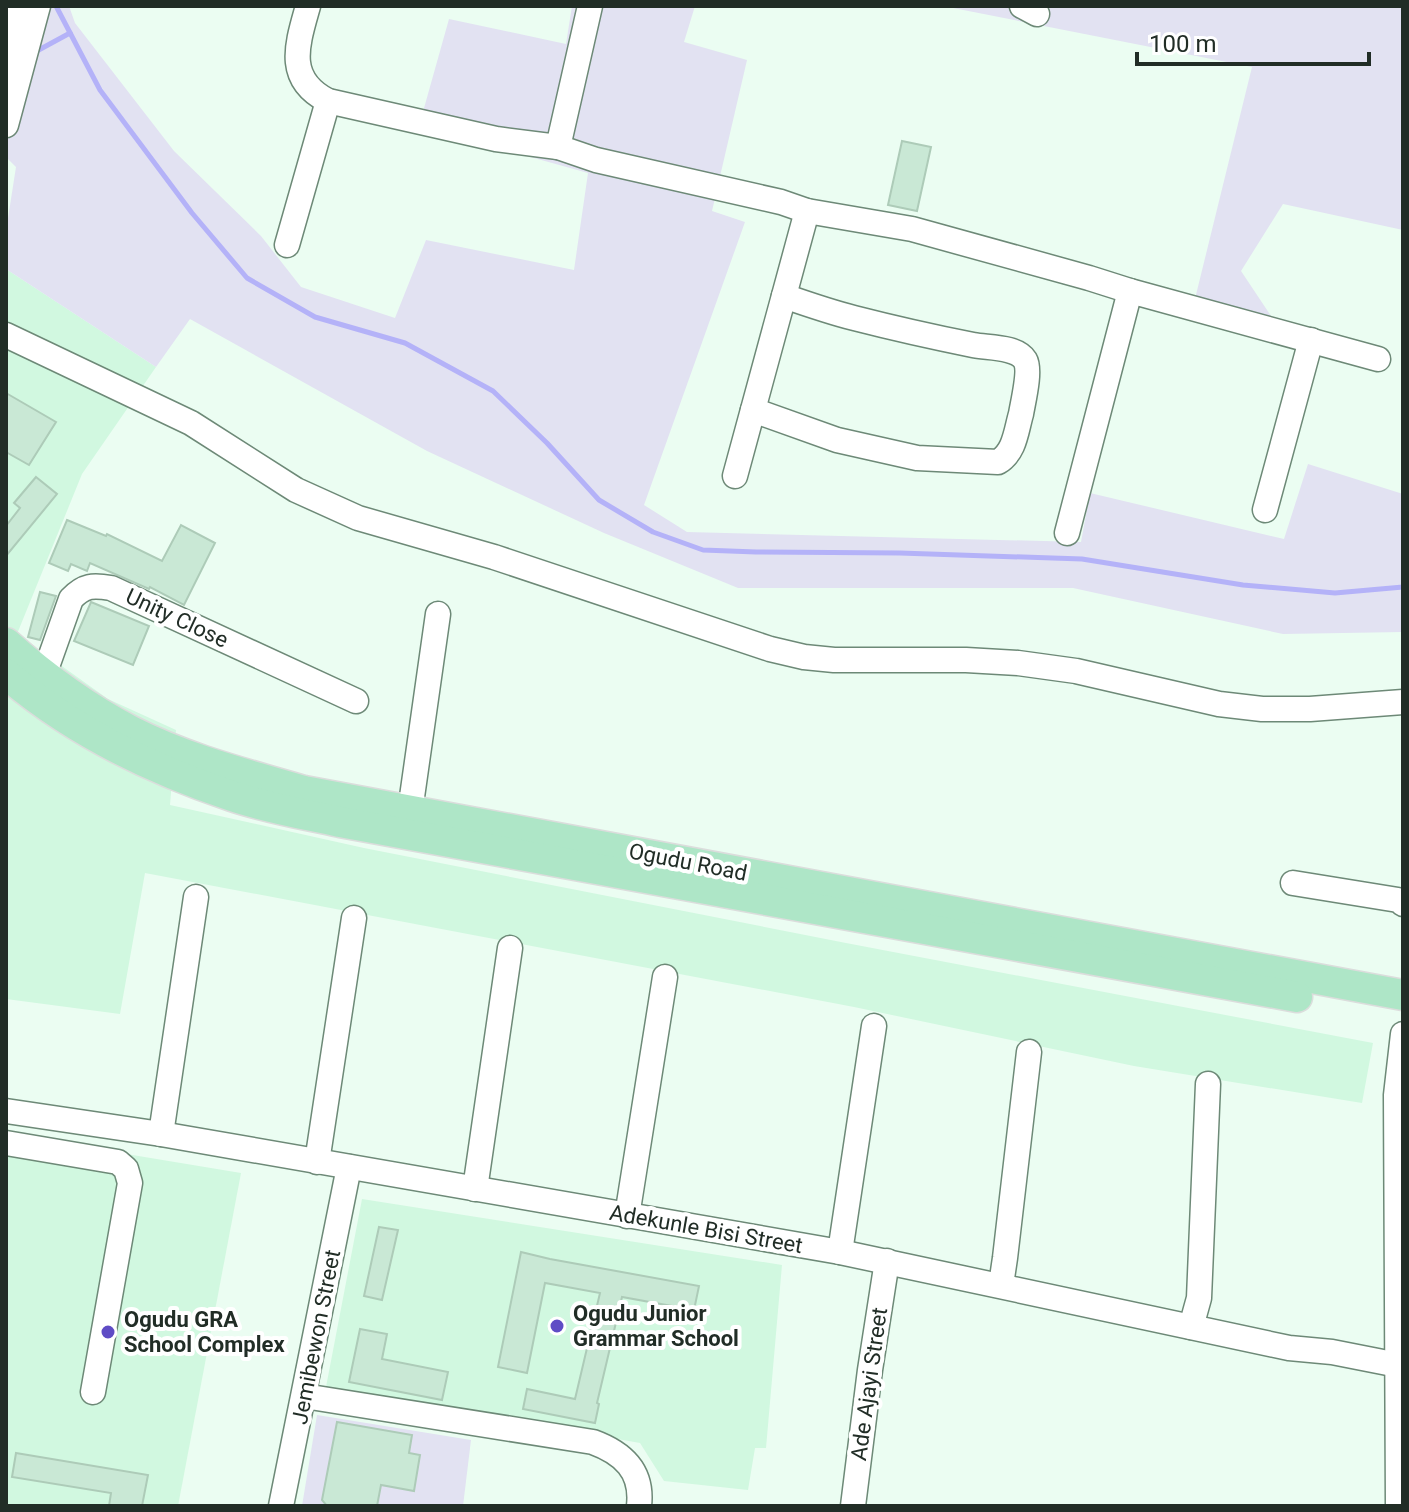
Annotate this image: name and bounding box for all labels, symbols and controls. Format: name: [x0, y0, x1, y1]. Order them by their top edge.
scale bar: [1137, 16, 1369, 66]
text: 100 m: [1149, 30, 1216, 58]
street label: Unity Close: [122, 583, 232, 653]
street label: Ogudu Road: [627, 838, 749, 886]
street label: Adekunle Bisi Street: [608, 1200, 804, 1258]
street label: Jemibewon Street: [287, 1248, 345, 1426]
place label: Ogudu Junior Grammar School: [573, 1301, 739, 1351]
street label: Ade Ajayi Street: [846, 1306, 892, 1462]
place label: Ogudu GRA School Complex: [124, 1307, 285, 1357]
marker: Ogudu Junior Grammar School: [548, 1317, 566, 1335]
marker: Ogudu GRA School Complex: [99, 1323, 117, 1341]

